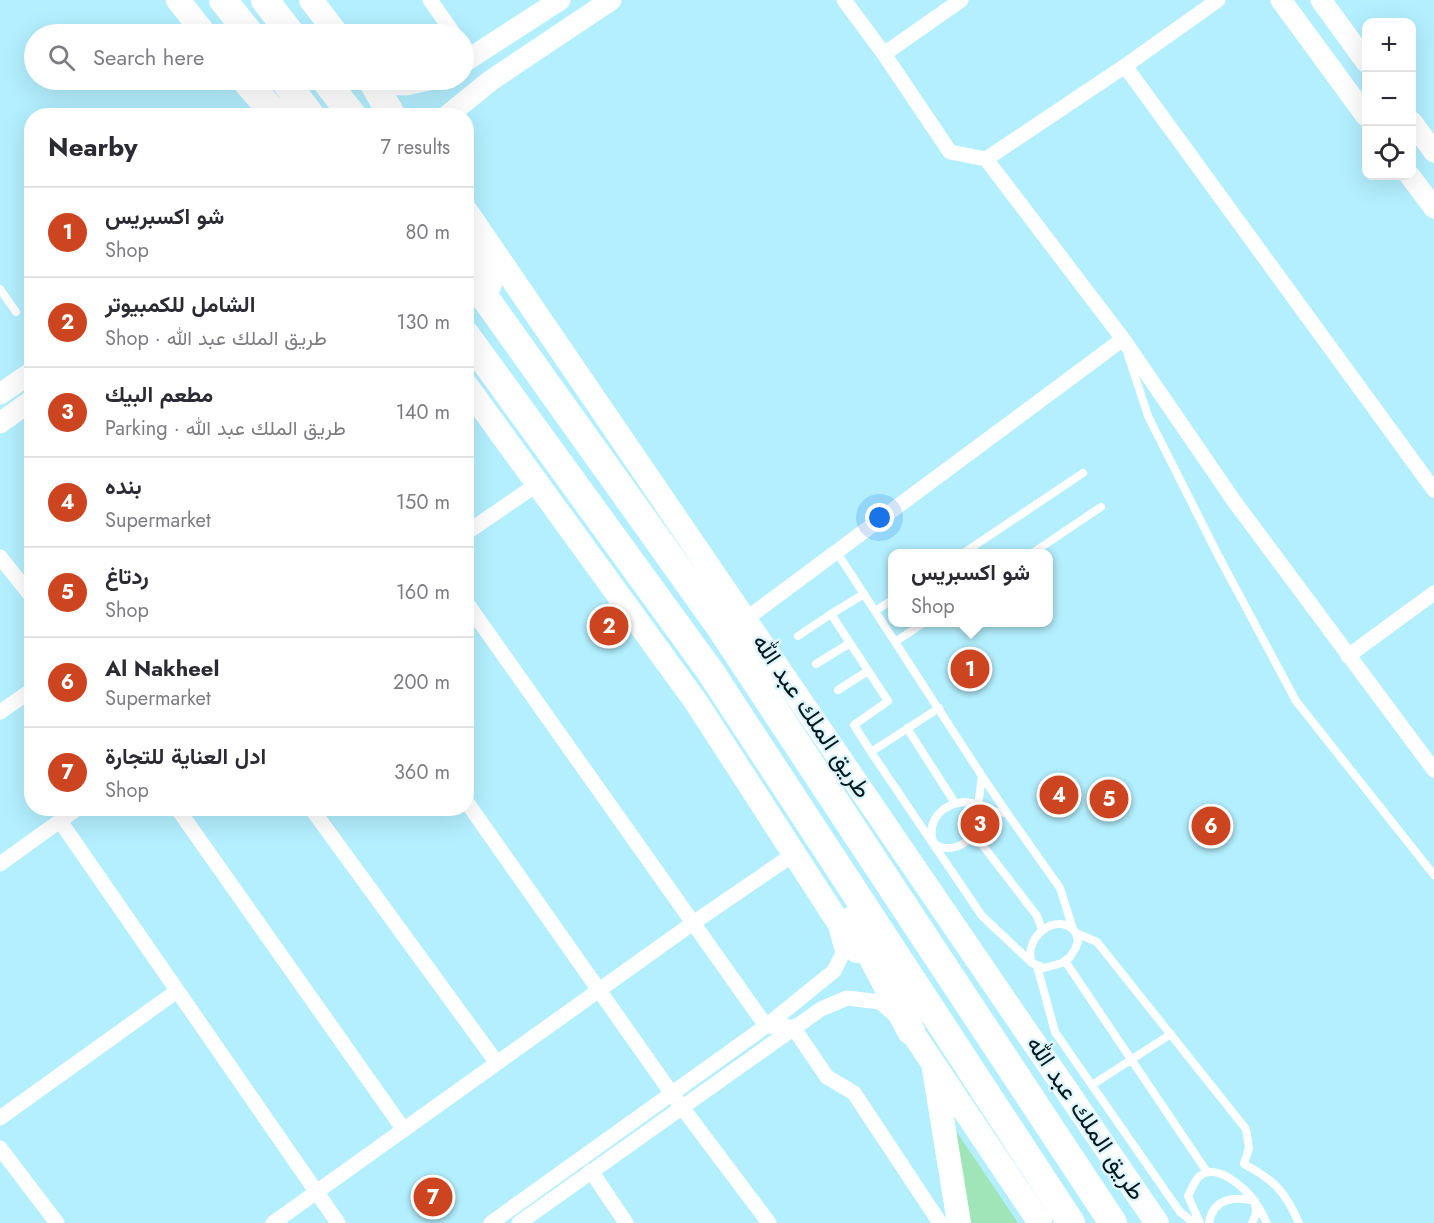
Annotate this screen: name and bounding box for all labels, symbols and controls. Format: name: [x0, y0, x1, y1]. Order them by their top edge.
map controls: [1362, 18, 1416, 180]
button: +: [1362, 18, 1416, 72]
search box: [24, 24, 474, 90]
icon: search: [45, 41, 78, 74]
text: Search here: [93, 41, 204, 73]
button: −: [1362, 72, 1416, 126]
button: locate: [1362, 126, 1416, 180]
text: Nearby: [48, 128, 137, 166]
text: 7 results: [381, 133, 450, 162]
text: شو اكسبريس: [105, 200, 224, 232]
text: 1: [62, 218, 73, 247]
text: 80 m: [405, 218, 450, 247]
text: Shop: [105, 236, 149, 265]
text: الشامل للكمبيوتر: [105, 288, 255, 320]
text: 2: [61, 308, 74, 337]
text: 130 m: [396, 308, 450, 337]
text: Shop · طريق الملك عبد الله: [105, 324, 327, 353]
text: مطعم البيك: [105, 378, 213, 410]
text: 3: [61, 398, 74, 427]
text: 140 m: [396, 398, 450, 427]
text: Parking · طريق الملك عبد الله: [105, 414, 346, 443]
text: بنده: [105, 470, 142, 502]
text: 4: [61, 488, 74, 517]
text: 150 m: [396, 488, 450, 517]
your location: [865, 503, 894, 532]
text: Supermarket: [105, 506, 211, 535]
popup: [888, 549, 1053, 627]
text: شو اكسبريس: [911, 556, 1030, 588]
text: ردتاغ: [105, 560, 149, 592]
text: 5: [61, 578, 74, 607]
text: 160 m: [396, 578, 450, 607]
text: Shop: [911, 592, 955, 621]
text: Shop: [105, 596, 149, 625]
pin: 2: [590, 604, 628, 648]
street label: طريق الملك عبد الله: [744, 626, 881, 805]
pin: 1: [950, 646, 990, 692]
text: Al Nakheel: [105, 652, 219, 684]
text: 6: [61, 668, 74, 697]
text: 200 m: [393, 668, 450, 697]
text: Supermarket: [105, 684, 211, 713]
text: ادل العناية للتجارة: [105, 740, 266, 772]
text: 7: [61, 758, 74, 787]
text: 360 m: [394, 758, 450, 787]
pin: 4: [1040, 772, 1078, 818]
text: Shop: [105, 776, 149, 805]
pin: 5: [1090, 776, 1128, 822]
pin: 3: [960, 802, 1000, 846]
pin: 6: [1192, 804, 1230, 848]
street label: طريق الملك عبد الله: [1018, 1028, 1155, 1207]
pin: 7: [414, 1174, 452, 1220]

